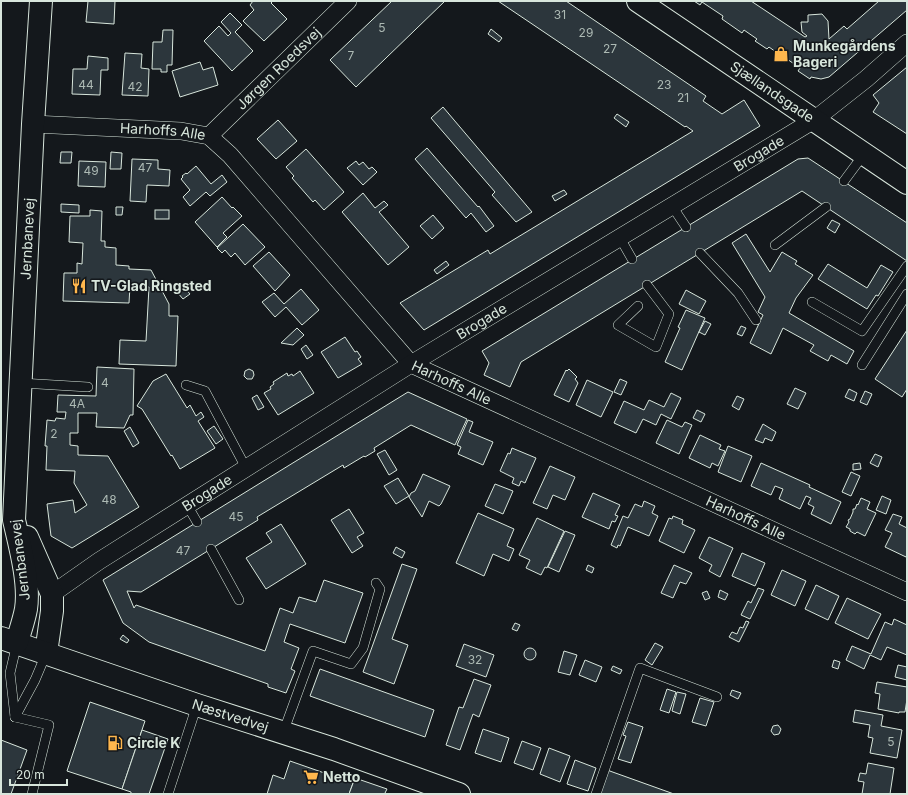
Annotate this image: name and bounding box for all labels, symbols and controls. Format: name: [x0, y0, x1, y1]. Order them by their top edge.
house number: 31: [554, 7, 566, 22]
house number: 5: [378, 20, 386, 35]
street label: Jørgen Roedsvej: [233, 23, 324, 113]
house number: 29: [579, 25, 593, 40]
place label: Munkegårdens Bageri: [793, 37, 896, 70]
house number: 27: [603, 41, 617, 56]
shop icon: Munkegårdens Bageri: [772, 45, 790, 63]
house number: 7: [348, 48, 355, 63]
street label: Sjællandsgade: [727, 57, 818, 126]
house number: 44: [78, 77, 94, 92]
house number: 23: [657, 77, 671, 92]
house number: 42: [127, 79, 143, 94]
house number: 21: [677, 90, 689, 105]
street label: Harhoffs Alle: [120, 119, 207, 143]
street label: Brogade: [730, 131, 787, 175]
house number: 47: [138, 160, 152, 175]
house number: 49: [83, 163, 99, 178]
street label: Jernbanevej: [17, 197, 37, 280]
restaurant icon: TV-Glad Ringsted: [70, 277, 88, 295]
place label: TV-Glad Ringsted: [91, 277, 212, 294]
street label: Brogade: [453, 299, 510, 343]
street label: Harhoffs Alle: [409, 356, 494, 408]
house number: 4: [101, 375, 109, 390]
house number: 4A: [69, 396, 85, 411]
house number: 2: [50, 426, 58, 441]
street label: Brogade: [178, 470, 235, 515]
house number: 48: [101, 492, 117, 507]
street label: Harhoffs Alle: [704, 492, 789, 543]
house number: 45: [228, 509, 244, 524]
street label: Jernbanevej: [6, 518, 33, 602]
house number: 47: [176, 543, 190, 558]
house number: 32: [468, 652, 482, 667]
street label: Næstvedvej: [190, 695, 271, 735]
fuel station icon: Circle K: [106, 734, 124, 752]
place label: Circle K: [127, 734, 180, 751]
house number: 5: [887, 734, 895, 749]
scale bar: [10, 761, 67, 787]
text: 20 m: [16, 767, 45, 782]
supermarket icon: Netto: [302, 768, 320, 786]
place label: Netto: [323, 768, 361, 785]

